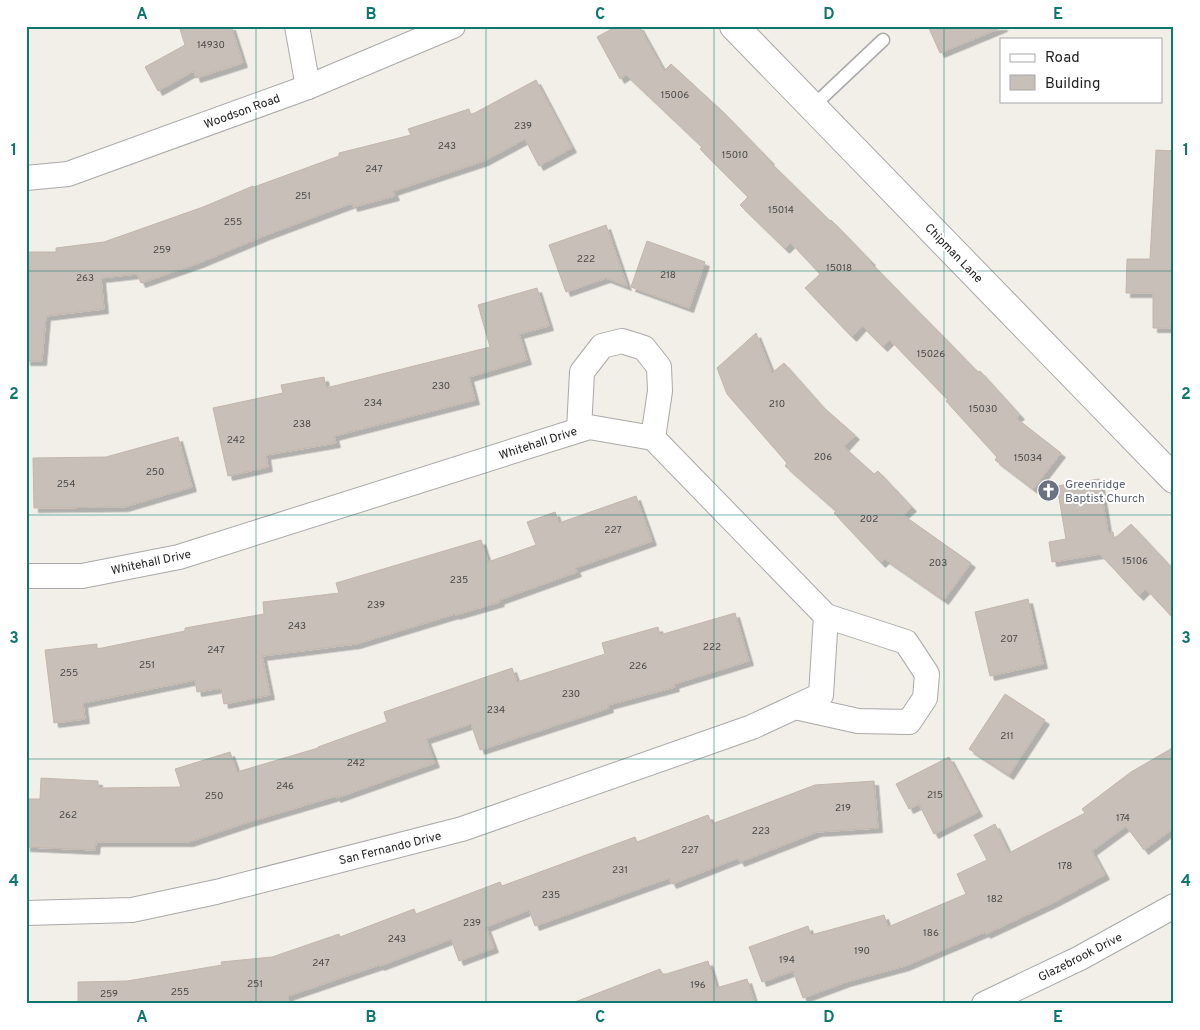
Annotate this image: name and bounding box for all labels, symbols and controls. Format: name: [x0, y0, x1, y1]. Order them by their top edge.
text: A: [136, 5, 148, 25]
text: B: [365, 5, 377, 25]
text: C: [595, 5, 605, 25]
text: D: [823, 5, 835, 25]
text: E: [1053, 5, 1063, 25]
legend: [1000, 38, 1162, 102]
house number: 14930: [197, 39, 225, 52]
text: Road: [1045, 49, 1080, 68]
text: Building: [1045, 75, 1100, 94]
house number: 15006: [661, 89, 689, 102]
street label: Woodson Road: [202, 91, 283, 133]
house number: 239: [514, 120, 532, 133]
house number: 243: [438, 140, 456, 153]
text: 1: [11, 141, 17, 161]
text: 1: [1183, 141, 1189, 161]
house number: 15010: [722, 149, 748, 162]
house number: 247: [365, 163, 383, 176]
house number: 251: [295, 190, 311, 203]
house number: 15014: [768, 204, 794, 217]
house number: 255: [224, 216, 242, 229]
street label: Chipman Lane: [921, 220, 986, 287]
house number: 259: [153, 244, 171, 257]
house number: 222: [577, 253, 595, 266]
house number: 15018: [826, 262, 852, 275]
house number: 218: [660, 269, 676, 282]
house number: 263: [76, 272, 94, 285]
house number: 15026: [917, 348, 945, 361]
house number: 230: [432, 380, 450, 393]
text: 2: [9, 385, 19, 405]
text: 2: [1181, 385, 1191, 405]
house number: 234: [364, 397, 382, 410]
house number: 210: [769, 398, 785, 411]
house number: 15030: [969, 403, 997, 416]
house number: 238: [293, 418, 311, 431]
street label: Whitehall Drive: [497, 424, 579, 464]
house number: 242: [227, 434, 245, 447]
house number: 206: [814, 451, 832, 464]
house number: 15034: [1014, 452, 1042, 465]
house number: 250: [146, 466, 164, 479]
place label: Greenridge Baptist Church: [1065, 477, 1145, 507]
house number: 254: [57, 478, 75, 491]
church icon: Greenridge Baptist Church: [1037, 479, 1061, 503]
house number: 202: [860, 513, 878, 526]
house number: 227: [604, 524, 622, 537]
street label: Whitehall Drive: [110, 547, 193, 579]
house number: 15106: [1122, 555, 1148, 568]
house number: 203: [929, 557, 947, 570]
house number: 235: [450, 574, 468, 587]
house number: 239: [367, 599, 385, 612]
house number: 243: [288, 620, 306, 633]
text: 3: [9, 629, 19, 649]
text: 3: [1181, 629, 1191, 649]
house number: 207: [1000, 633, 1018, 646]
house number: 222: [703, 641, 721, 654]
house number: 247: [207, 644, 225, 657]
house number: 251: [139, 659, 155, 672]
house number: 226: [629, 660, 647, 673]
house number: 255: [60, 667, 78, 680]
house number: 230: [562, 688, 580, 701]
house number: 234: [487, 704, 505, 717]
house number: 211: [1000, 730, 1014, 743]
house number: 242: [347, 757, 365, 770]
house number: 246: [276, 780, 294, 793]
house number: 215: [927, 789, 943, 802]
house number: 250: [205, 790, 223, 803]
house number: 219: [835, 802, 851, 815]
house number: 262: [59, 809, 77, 822]
house number: 174: [1116, 812, 1130, 825]
house number: 223: [752, 825, 770, 838]
street label: San Fernando Drive: [337, 828, 443, 869]
house number: 227: [681, 844, 699, 857]
house number: 178: [1058, 860, 1072, 873]
house number: 231: [612, 864, 628, 877]
text: 4: [9, 872, 19, 892]
text: 4: [1181, 872, 1191, 892]
house number: 235: [542, 889, 560, 902]
house number: 182: [987, 893, 1003, 906]
house number: 239: [463, 917, 481, 930]
house number: 186: [923, 927, 939, 940]
street label: Glazebrook Drive: [1036, 930, 1125, 986]
house number: 243: [388, 933, 406, 946]
house number: 190: [854, 945, 870, 958]
house number: 194: [779, 954, 795, 967]
house number: 247: [312, 957, 330, 970]
house number: 251: [247, 978, 263, 991]
house number: 196: [690, 979, 706, 992]
house number: 255: [171, 986, 189, 999]
house number: 259: [100, 988, 118, 1001]
text: A: [136, 1008, 148, 1028]
text: B: [365, 1008, 377, 1028]
text: C: [595, 1008, 605, 1028]
text: D: [823, 1008, 835, 1028]
text: E: [1053, 1008, 1063, 1028]

